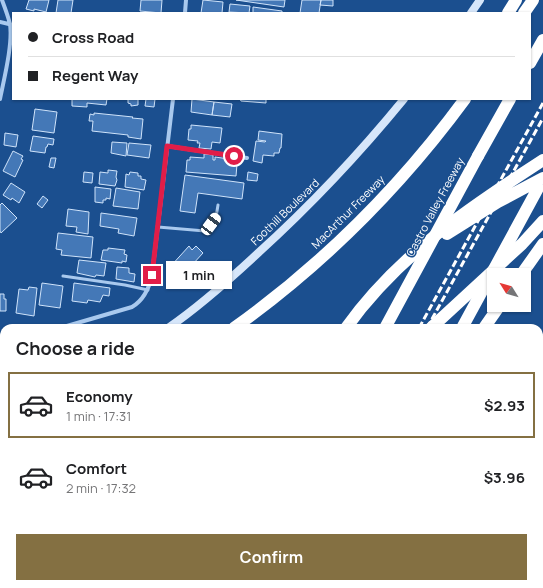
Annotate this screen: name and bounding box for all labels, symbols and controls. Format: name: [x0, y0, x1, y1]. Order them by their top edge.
text: Cross Road: [52, 27, 134, 48]
text: Regent Way: [52, 65, 138, 86]
route start: [225, 147, 243, 165]
street label: Castro Valley Freeway: [402, 154, 467, 259]
street label: MacArthur Freeway: [308, 172, 388, 252]
street label: Foothill Boulevard: [247, 175, 322, 248]
car: [199, 211, 223, 237]
callout: 1 min: [166, 261, 232, 289]
route end: [143, 266, 161, 284]
text: 1 min: [183, 266, 215, 284]
north arrow: [487, 268, 531, 312]
map controls: [487, 268, 531, 312]
text: Choose a ride: [16, 336, 135, 360]
text: Economy: [66, 386, 133, 407]
icon: car: [18, 387, 54, 423]
text: $2.93: [484, 395, 525, 416]
text: 1 min · 17:31: [66, 407, 131, 425]
text: Comfort: [66, 458, 127, 479]
icon: car: [18, 459, 54, 495]
text: $3.96: [484, 467, 525, 488]
text: 2 min · 17:32: [66, 479, 136, 497]
button: Confirm: [16, 534, 527, 580]

